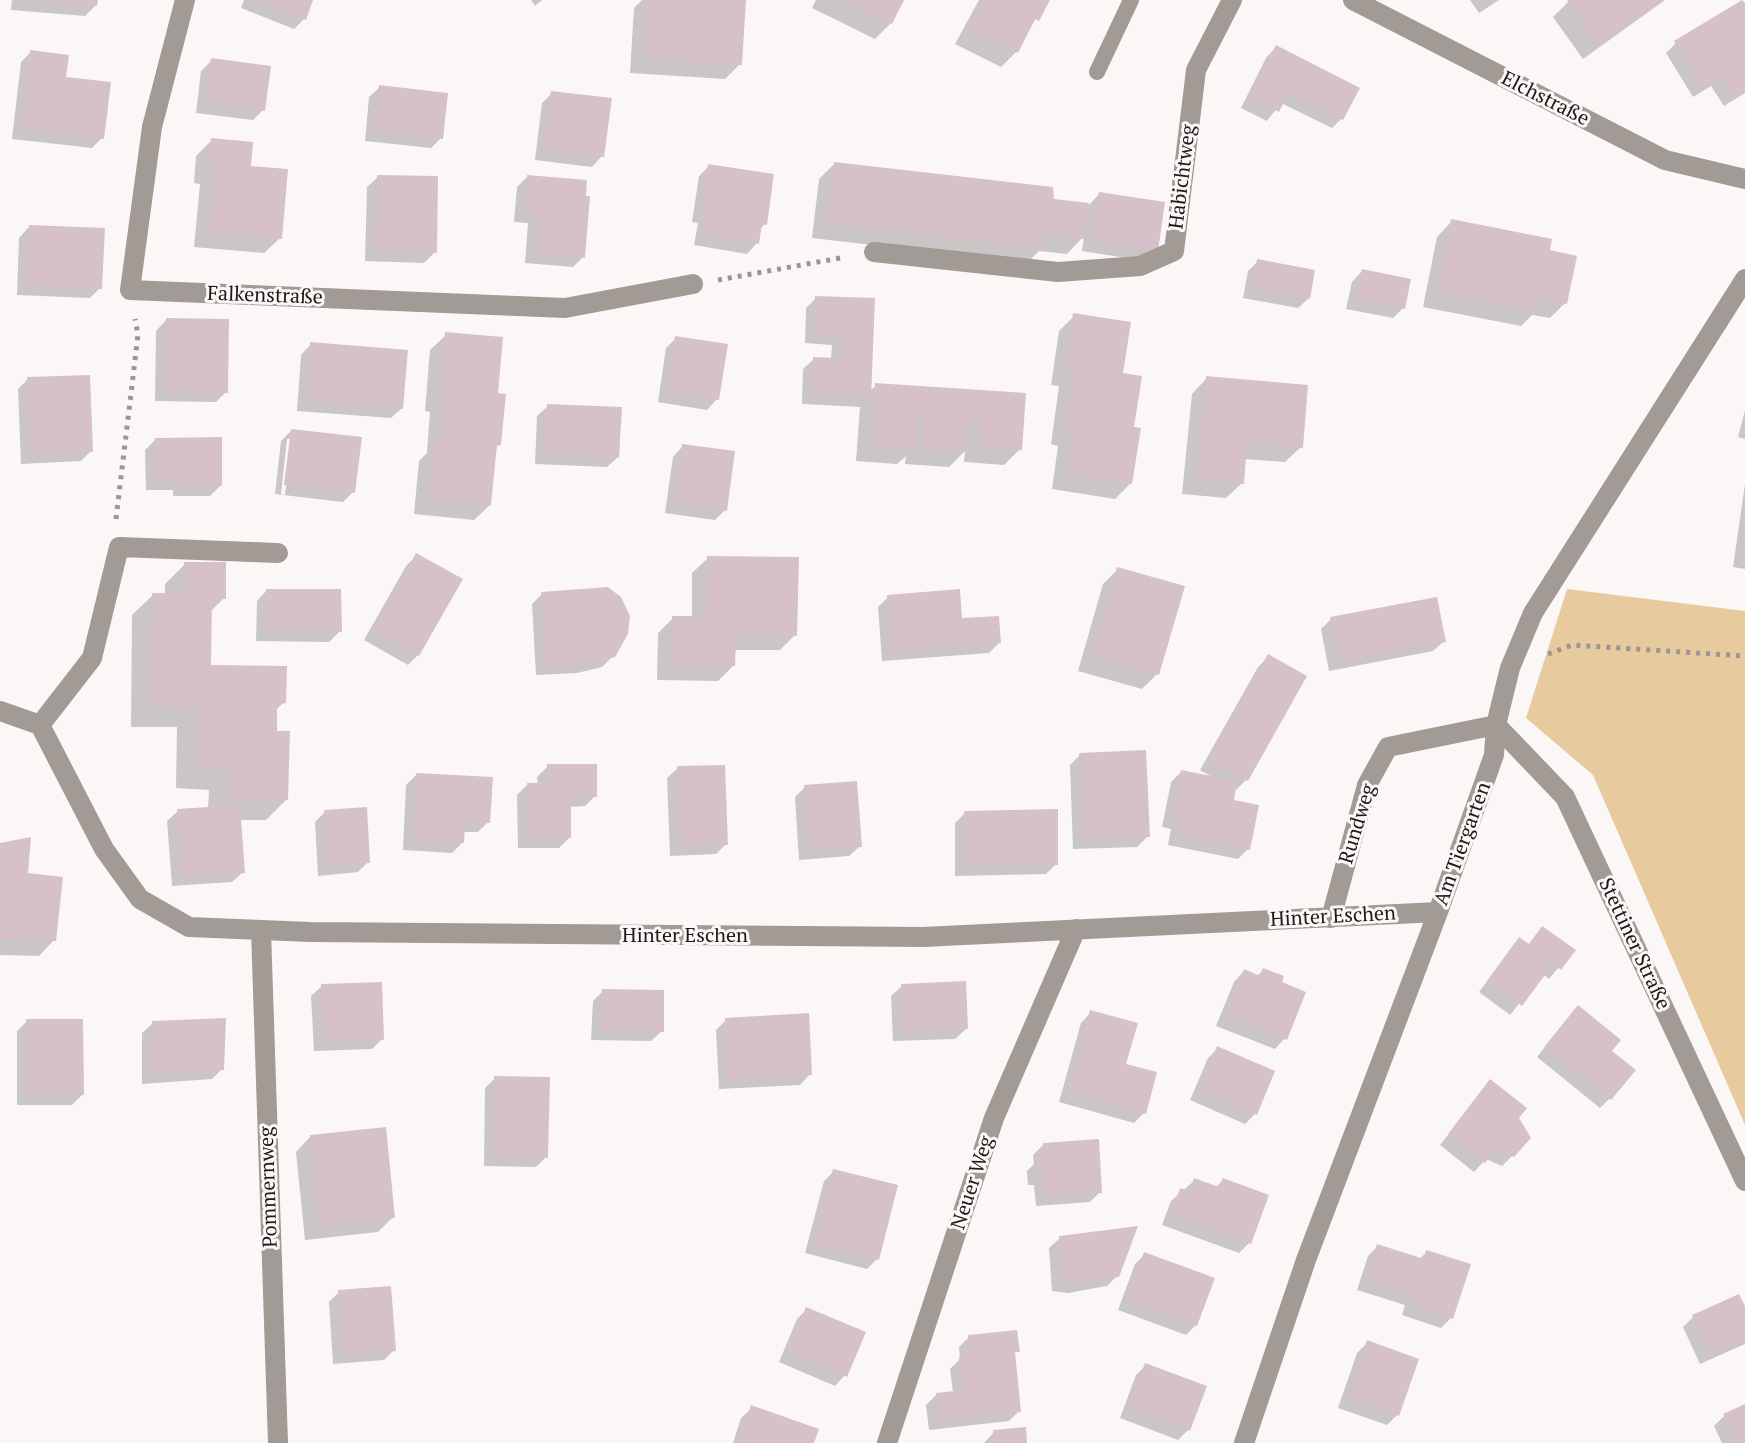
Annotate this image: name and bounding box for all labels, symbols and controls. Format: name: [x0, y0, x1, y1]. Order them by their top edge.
street label: Elchstraße: [1497, 67, 1593, 131]
street label: Habichtweg: [1165, 123, 1201, 231]
street label: Falkenstraße: [207, 282, 323, 310]
street label: Am Tiergarten: [1430, 779, 1496, 909]
street label: Rundweg: [1335, 781, 1381, 867]
street label: Stettiner Straße: [1593, 874, 1675, 1014]
street label: Hinter Eschen: [1270, 902, 1396, 932]
street label: Hinter Eschen: [622, 924, 748, 948]
street label: Pommernweg: [255, 1126, 283, 1248]
street label: Neuer Weg: [947, 1133, 999, 1233]

